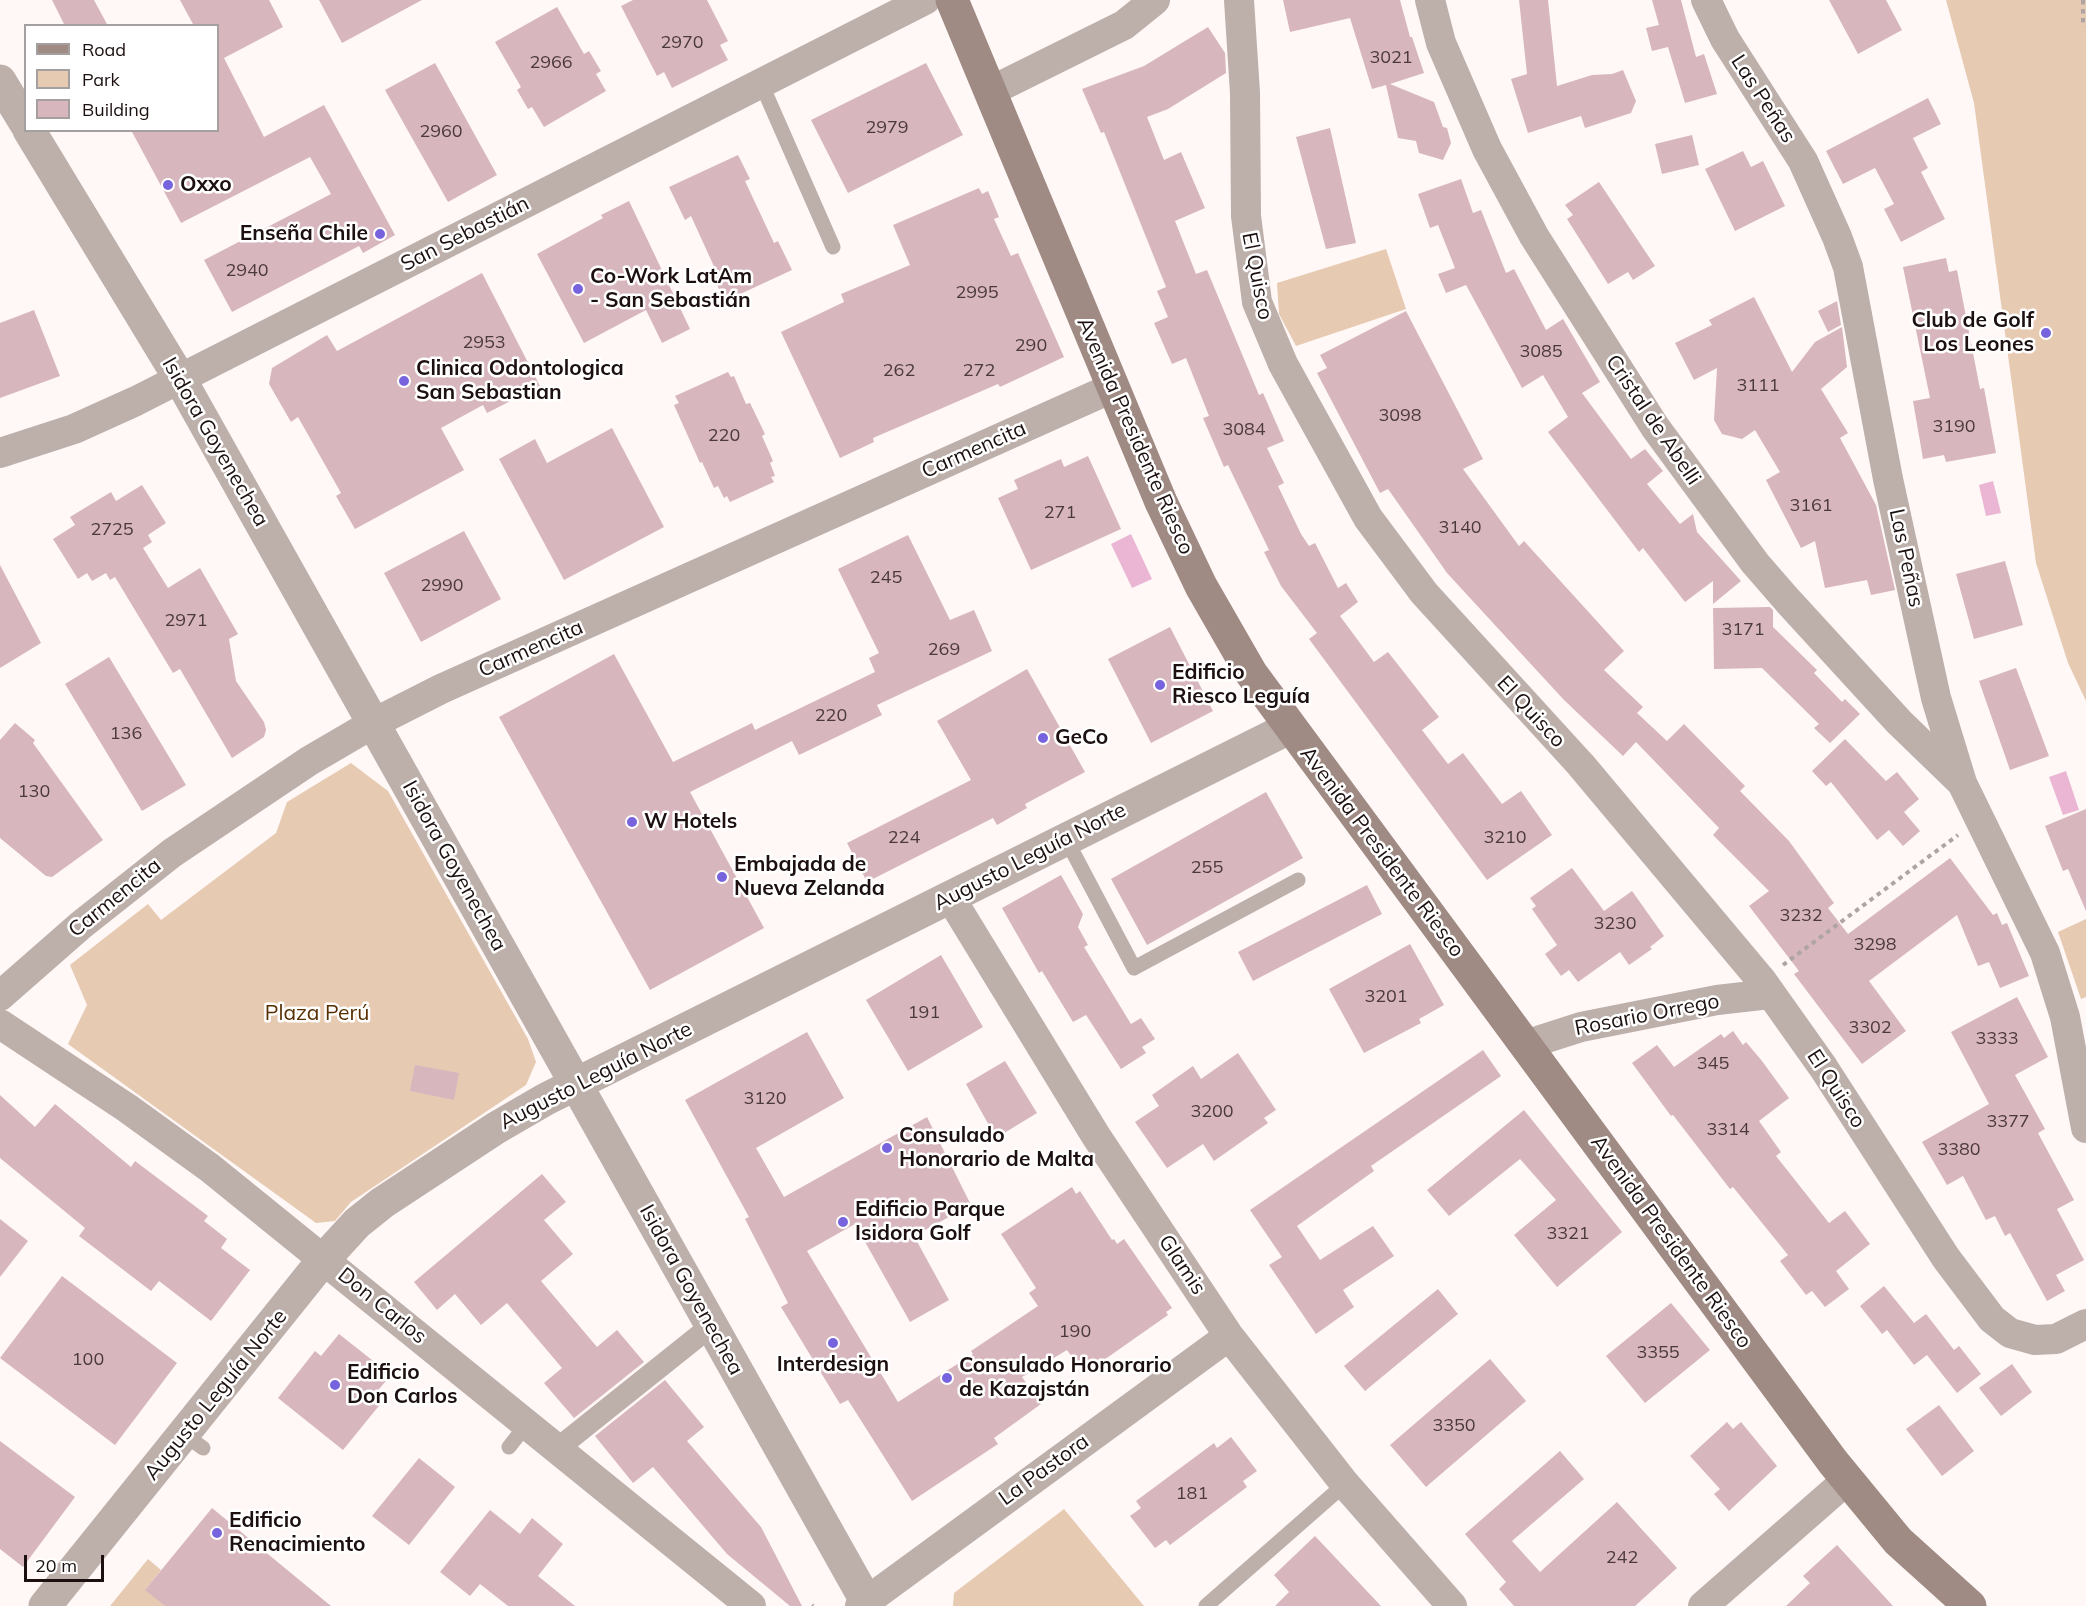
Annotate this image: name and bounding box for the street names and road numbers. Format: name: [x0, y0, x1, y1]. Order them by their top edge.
street label: Las Peñas: [1725, 50, 1801, 148]
street label: San Sebastián: [397, 191, 533, 277]
street label: El Quisco: [1236, 230, 1278, 322]
street label: Avenida Presidente Riesco: [1071, 313, 1199, 559]
street label: Cristal de Abelli: [1600, 350, 1706, 490]
street label: Isidora Goyenechea: [156, 353, 274, 531]
street label: Carmencita: [918, 416, 1030, 484]
street label: Las Peñas: [1883, 507, 1929, 609]
street label: Carmencita: [475, 615, 587, 683]
street label: El Quisco: [1492, 671, 1570, 753]
street label: Avenida Presidente Riesco: [1295, 742, 1469, 962]
street label: Isidora Goyenechea: [397, 776, 511, 956]
street label: Augusto Leguía Norte: [930, 798, 1130, 916]
street label: Carmencita: [64, 853, 166, 943]
street label: Rosario Orrego: [1573, 989, 1721, 1041]
street label: Augusto Leguía Norte: [496, 1017, 696, 1135]
street label: El Quisco: [1801, 1045, 1871, 1133]
street label: Avenida Presidente Riesco: [1585, 1131, 1757, 1353]
street label: Isidora Goyenechea: [634, 1200, 748, 1380]
street label: Glamis: [1153, 1230, 1211, 1300]
street label: Don Carlos: [332, 1263, 432, 1349]
street label: Augusto Leguía Norte: [139, 1304, 293, 1486]
street label: La Pastora: [994, 1429, 1094, 1511]

